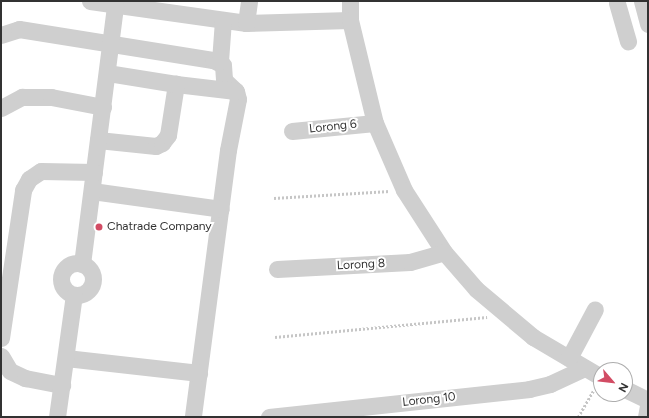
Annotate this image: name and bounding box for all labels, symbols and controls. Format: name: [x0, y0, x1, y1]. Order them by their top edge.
street label: Lorong 6: [309, 117, 357, 137]
place label: Chatrade Company: [107, 220, 212, 234]
marker: Chatrade Company: [94, 222, 104, 232]
street label: Lorong 8: [337, 257, 385, 273]
north arrow: [593, 362, 633, 402]
text: N: [615, 381, 631, 394]
street label: Lorong 10: [402, 390, 456, 410]

